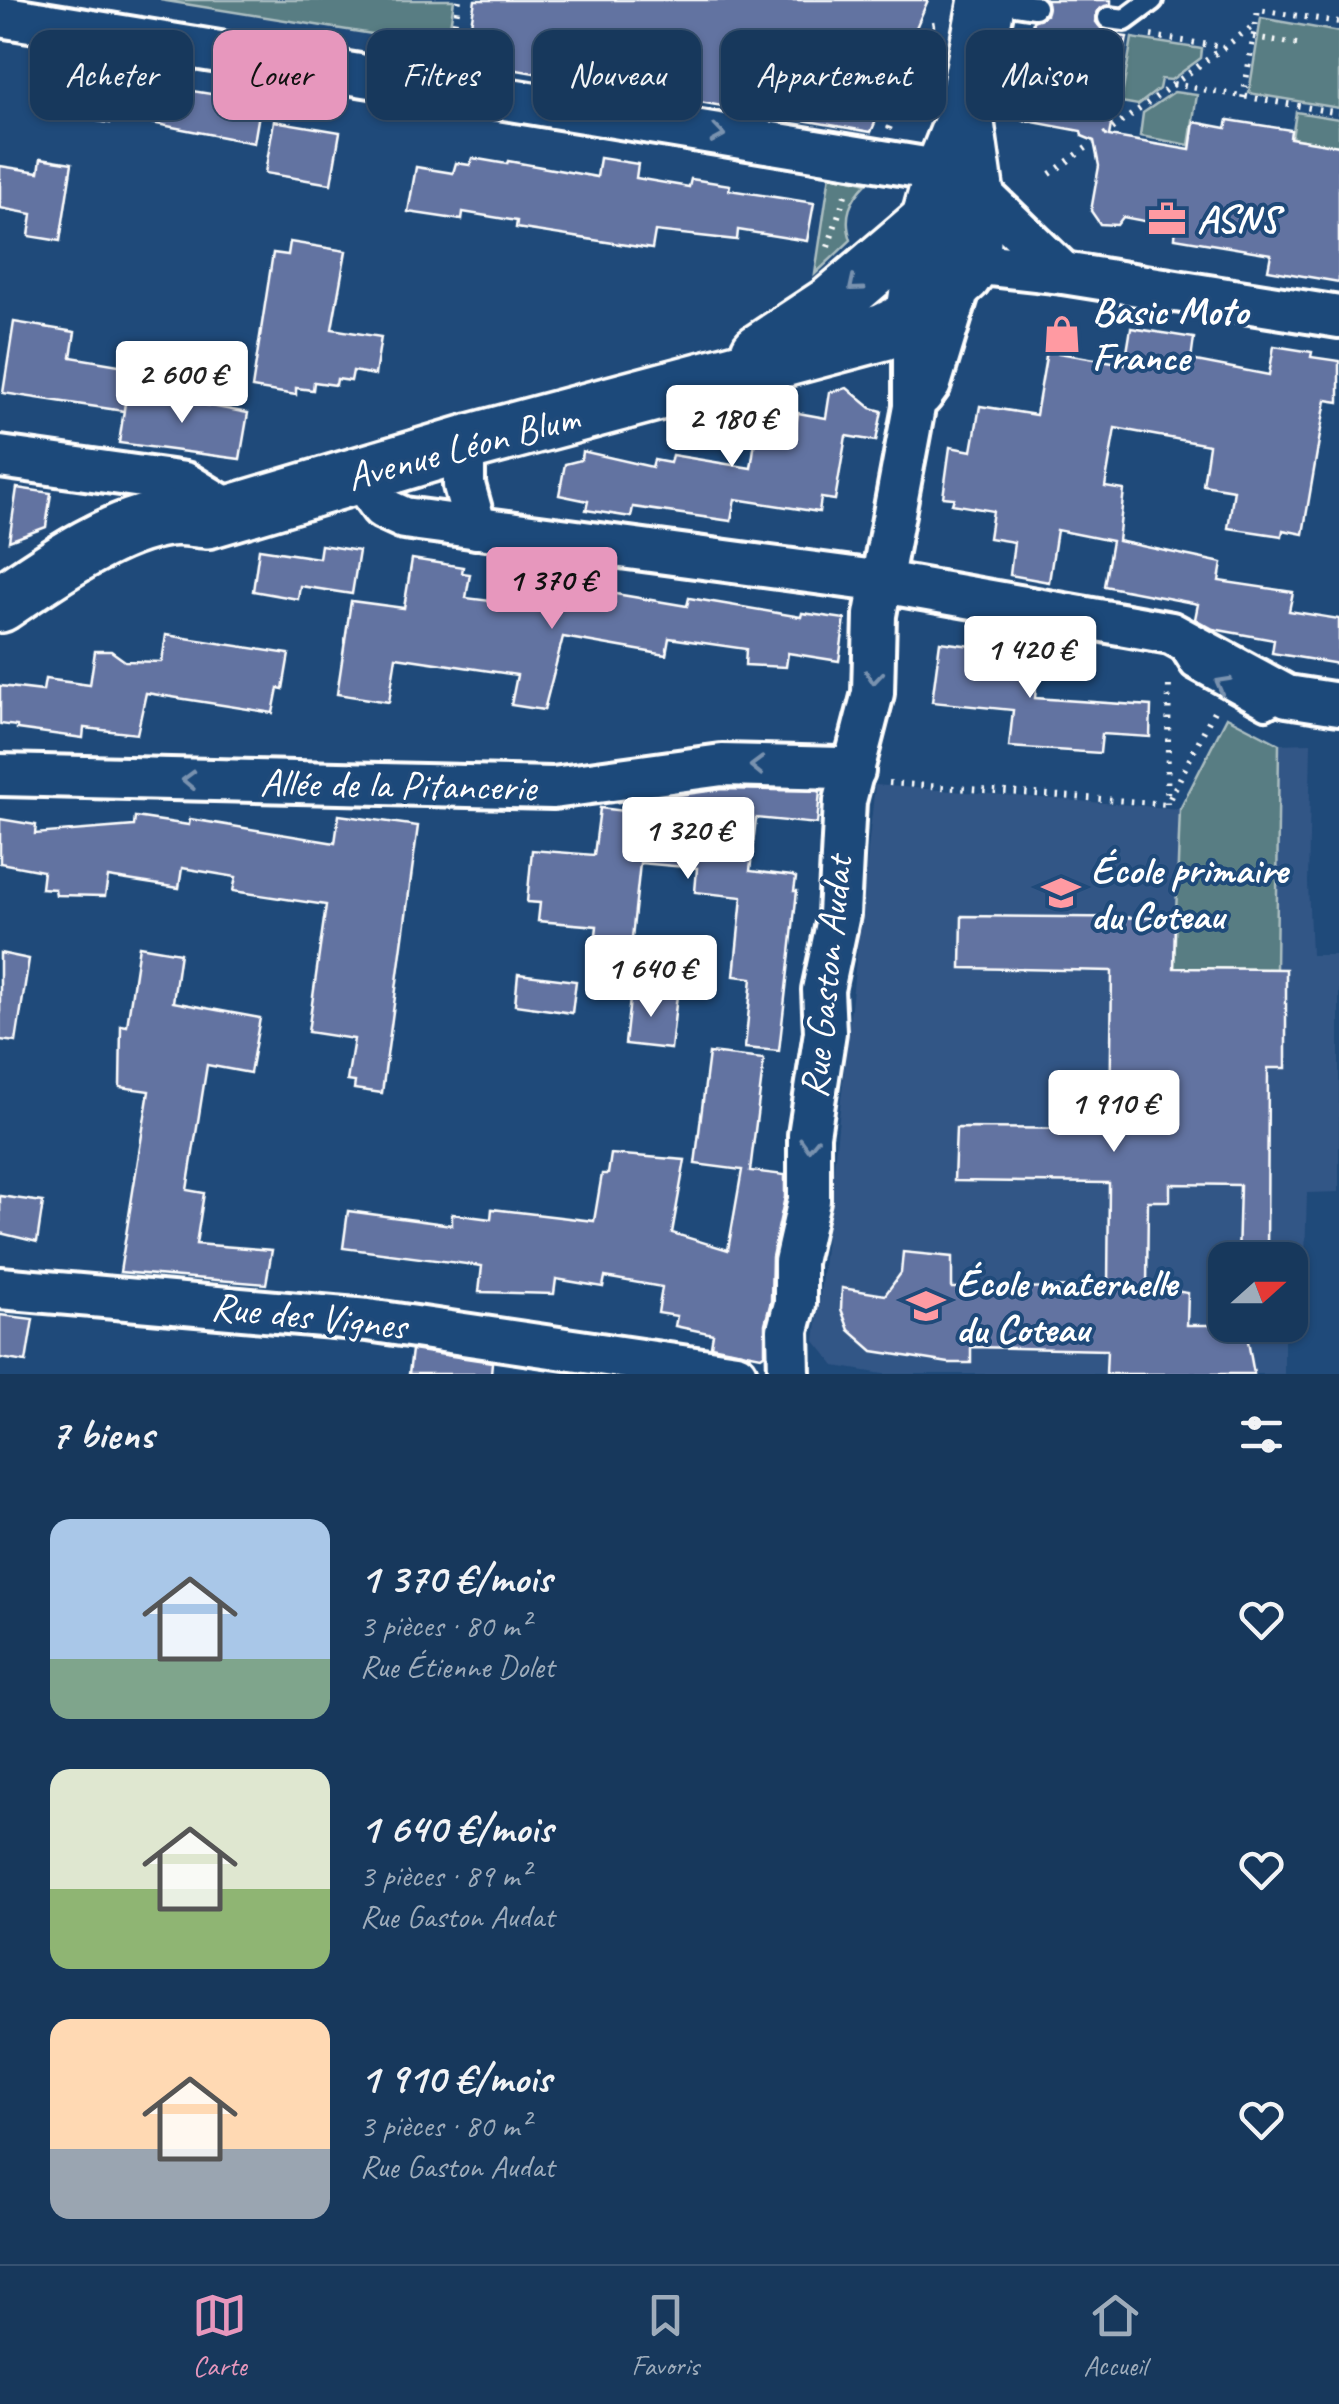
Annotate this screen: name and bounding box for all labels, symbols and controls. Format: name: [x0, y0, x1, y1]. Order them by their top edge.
chip: Acheter: [30, 30, 193, 120]
chip: Louer: [213, 30, 347, 120]
chip: Filtres: [367, 30, 513, 120]
chip: Nouveau: [533, 30, 701, 120]
chip: Appartement: [721, 30, 946, 120]
chip: Maison: [966, 30, 1123, 120]
one-way arrow: [710, 123, 726, 144]
place label: ASNS: [1197, 194, 1285, 244]
office icon: ASNS: [1146, 198, 1188, 240]
one-way arrow: [848, 273, 866, 291]
place label: Basic Moto France: [1092, 286, 1251, 382]
shop icon: Basic Moto France: [1041, 313, 1083, 355]
pin: 2 600 €: [90, 341, 274, 426]
text: 2 600 €: [138, 353, 226, 394]
pin: 2 180 €: [640, 385, 824, 470]
street label: Avenue Léon Blum: [341, 392, 586, 502]
text: 2 180 €: [688, 397, 776, 438]
pin: 1 370 €: [460, 547, 644, 632]
text: 1 370 €: [508, 559, 596, 600]
pin: 1 420 €: [938, 616, 1122, 701]
text: 1 420 €: [986, 628, 1074, 669]
one-way arrow: [863, 670, 885, 686]
one-way arrow: [1214, 676, 1232, 696]
one-way arrow: [749, 756, 765, 777]
street label: Allée de la Pitancerie: [259, 758, 539, 812]
one-way arrow: [180, 770, 196, 791]
pin: 1 320 €: [596, 797, 780, 882]
text: 1 320 €: [644, 809, 732, 850]
place label: École primaire du Coteau: [1091, 845, 1290, 941]
street label: Rue Gaston Audat: [788, 850, 864, 1100]
school or university icon: École primaire du Coteau: [1040, 872, 1082, 914]
pin: 1 640 €: [559, 935, 743, 1020]
text: 1 640 €: [607, 947, 695, 988]
pin: 1 910 €: [1022, 1070, 1206, 1155]
text: 1 910 €: [1070, 1082, 1158, 1123]
one-way arrow: [799, 1137, 820, 1152]
north arrow: [1208, 1242, 1308, 1342]
map controls: [1208, 1242, 1308, 1342]
place label: École maternelle du Coteau: [956, 1258, 1180, 1354]
street label: Rue des Vignes: [209, 1281, 412, 1351]
school or university icon: École maternelle du Coteau: [905, 1285, 947, 1327]
icon: filters: [1234, 1407, 1289, 1462]
text: 7 biens: [50, 1408, 154, 1461]
text: 1 370 €/mois: [360, 1552, 551, 1605]
icon: home: [130, 1559, 250, 1679]
icon: heart: [1234, 1592, 1289, 1647]
text: 3 pièces · 80 m²: [360, 1605, 529, 1646]
text: Rue Étienne Dolet: [360, 1646, 554, 1687]
text: 1 640 €/mois: [360, 1802, 552, 1855]
icon: home: [130, 1809, 250, 1929]
icon: heart: [1234, 1842, 1289, 1897]
text: 3 pièces · 89 m²: [360, 1855, 529, 1896]
text: Rue Gaston Audat: [360, 1896, 554, 1937]
text: 1 910 €/mois: [360, 2052, 551, 2105]
icon: home: [130, 2059, 250, 2179]
icon: heart: [1234, 2092, 1289, 2147]
text: 3 pièces · 80 m²: [360, 2105, 529, 2146]
text: Rue Gaston Audat: [360, 2146, 554, 2187]
tab: Carte: [192, 2288, 247, 2383]
tab: Favoris: [632, 2288, 699, 2383]
tab: Accueil: [1084, 2288, 1147, 2383]

